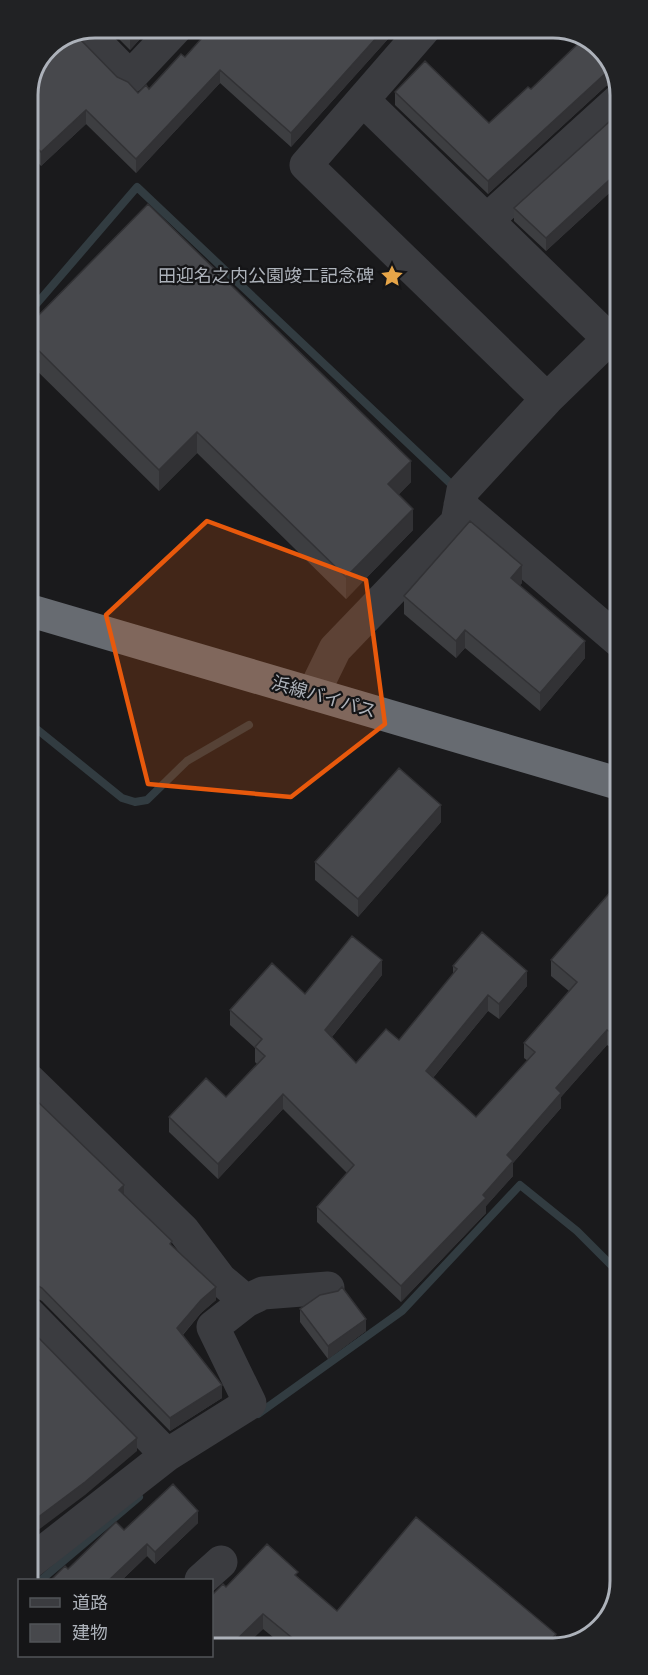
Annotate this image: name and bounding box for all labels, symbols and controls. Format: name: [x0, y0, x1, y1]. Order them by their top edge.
place label: 田迎名之内公園竣工記念碑: [158, 263, 374, 287]
place icon: 田迎名之内公園竣工記念碑: [379, 263, 405, 289]
street label: 浜線バイパス: [269, 670, 379, 722]
legend: [18, 1579, 213, 1657]
text: 道路: [72, 1590, 108, 1614]
text: 建物: [72, 1620, 108, 1644]

